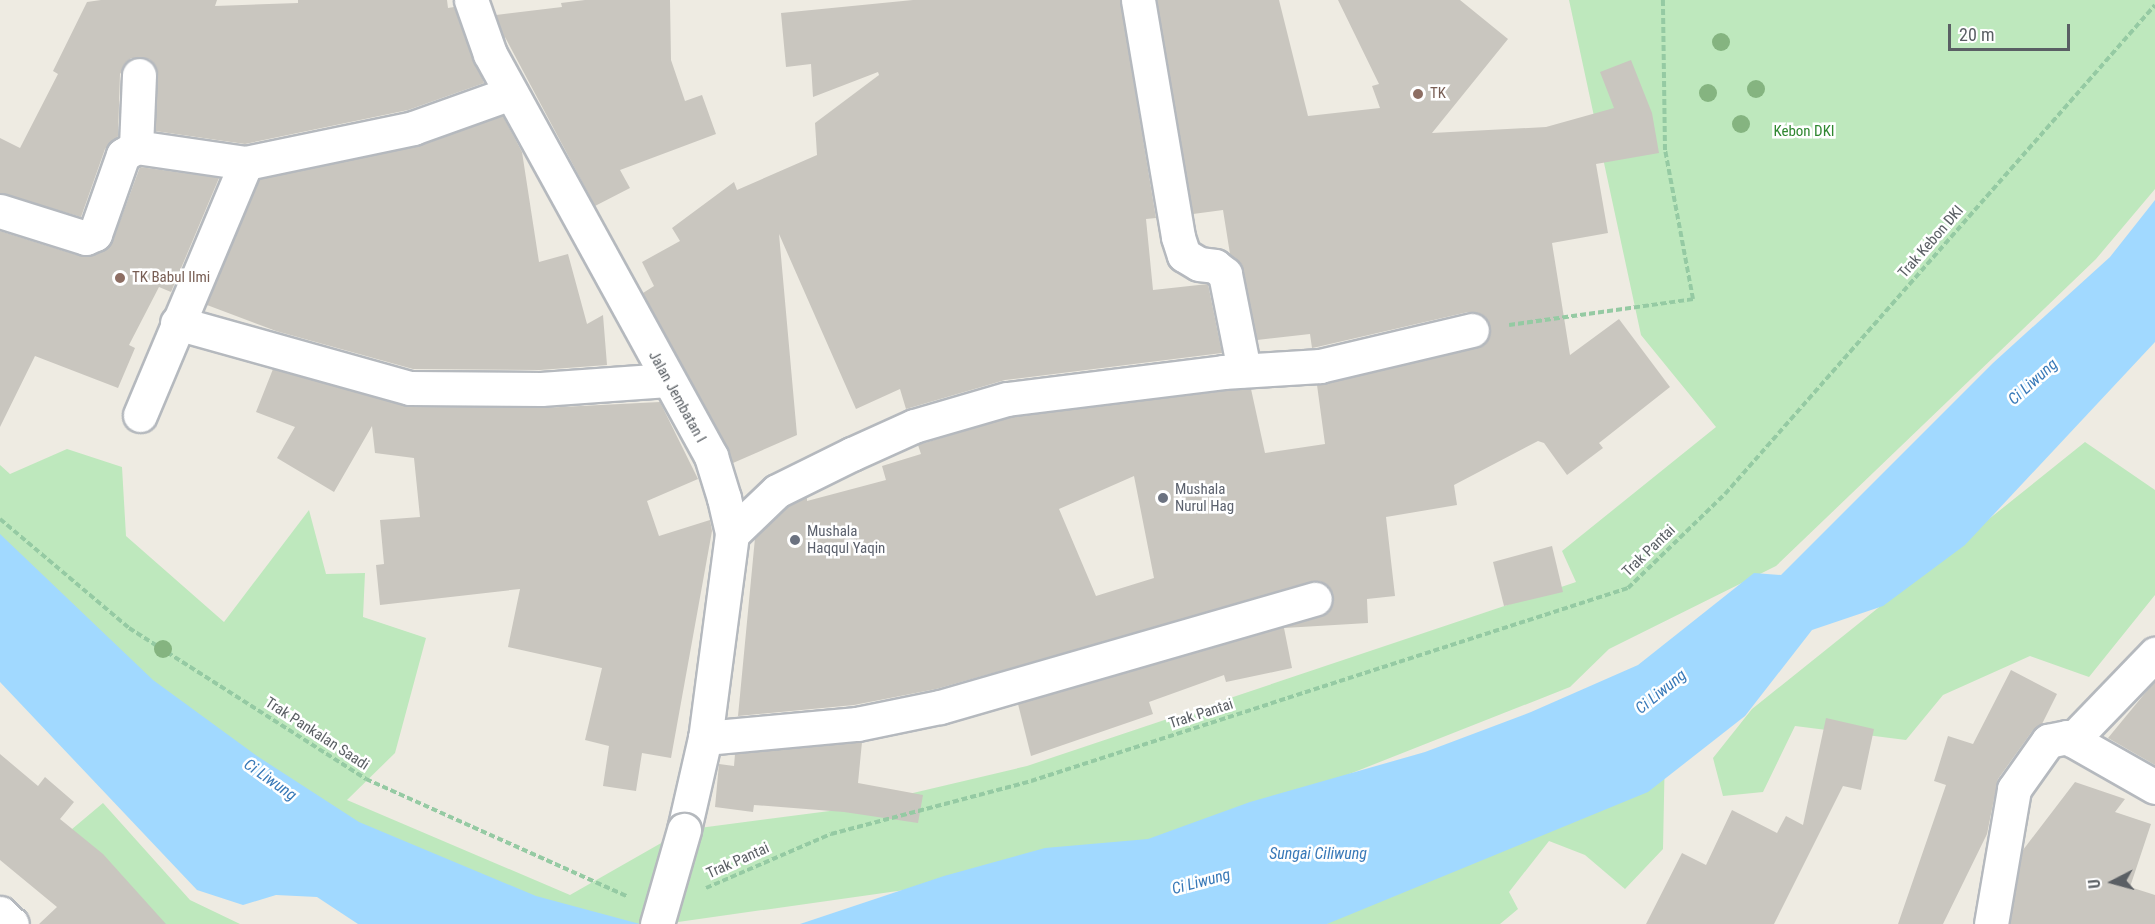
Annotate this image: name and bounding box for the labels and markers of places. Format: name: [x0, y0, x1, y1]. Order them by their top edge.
place label: TK: [1430, 85, 1446, 103]
marker: TK: [1411, 87, 1425, 101]
place label: TK Babul Ilmi: [132, 269, 210, 287]
marker: TK Babul Ilmi: [113, 271, 127, 285]
place label: Mushala Nurul Hag: [1175, 480, 1234, 515]
marker: Mushala Nurul Hag: [1156, 491, 1170, 505]
place label: Mushala Haqqul Yaqin: [807, 522, 885, 557]
marker: Mushala Haqqul Yaqin: [788, 533, 802, 547]

